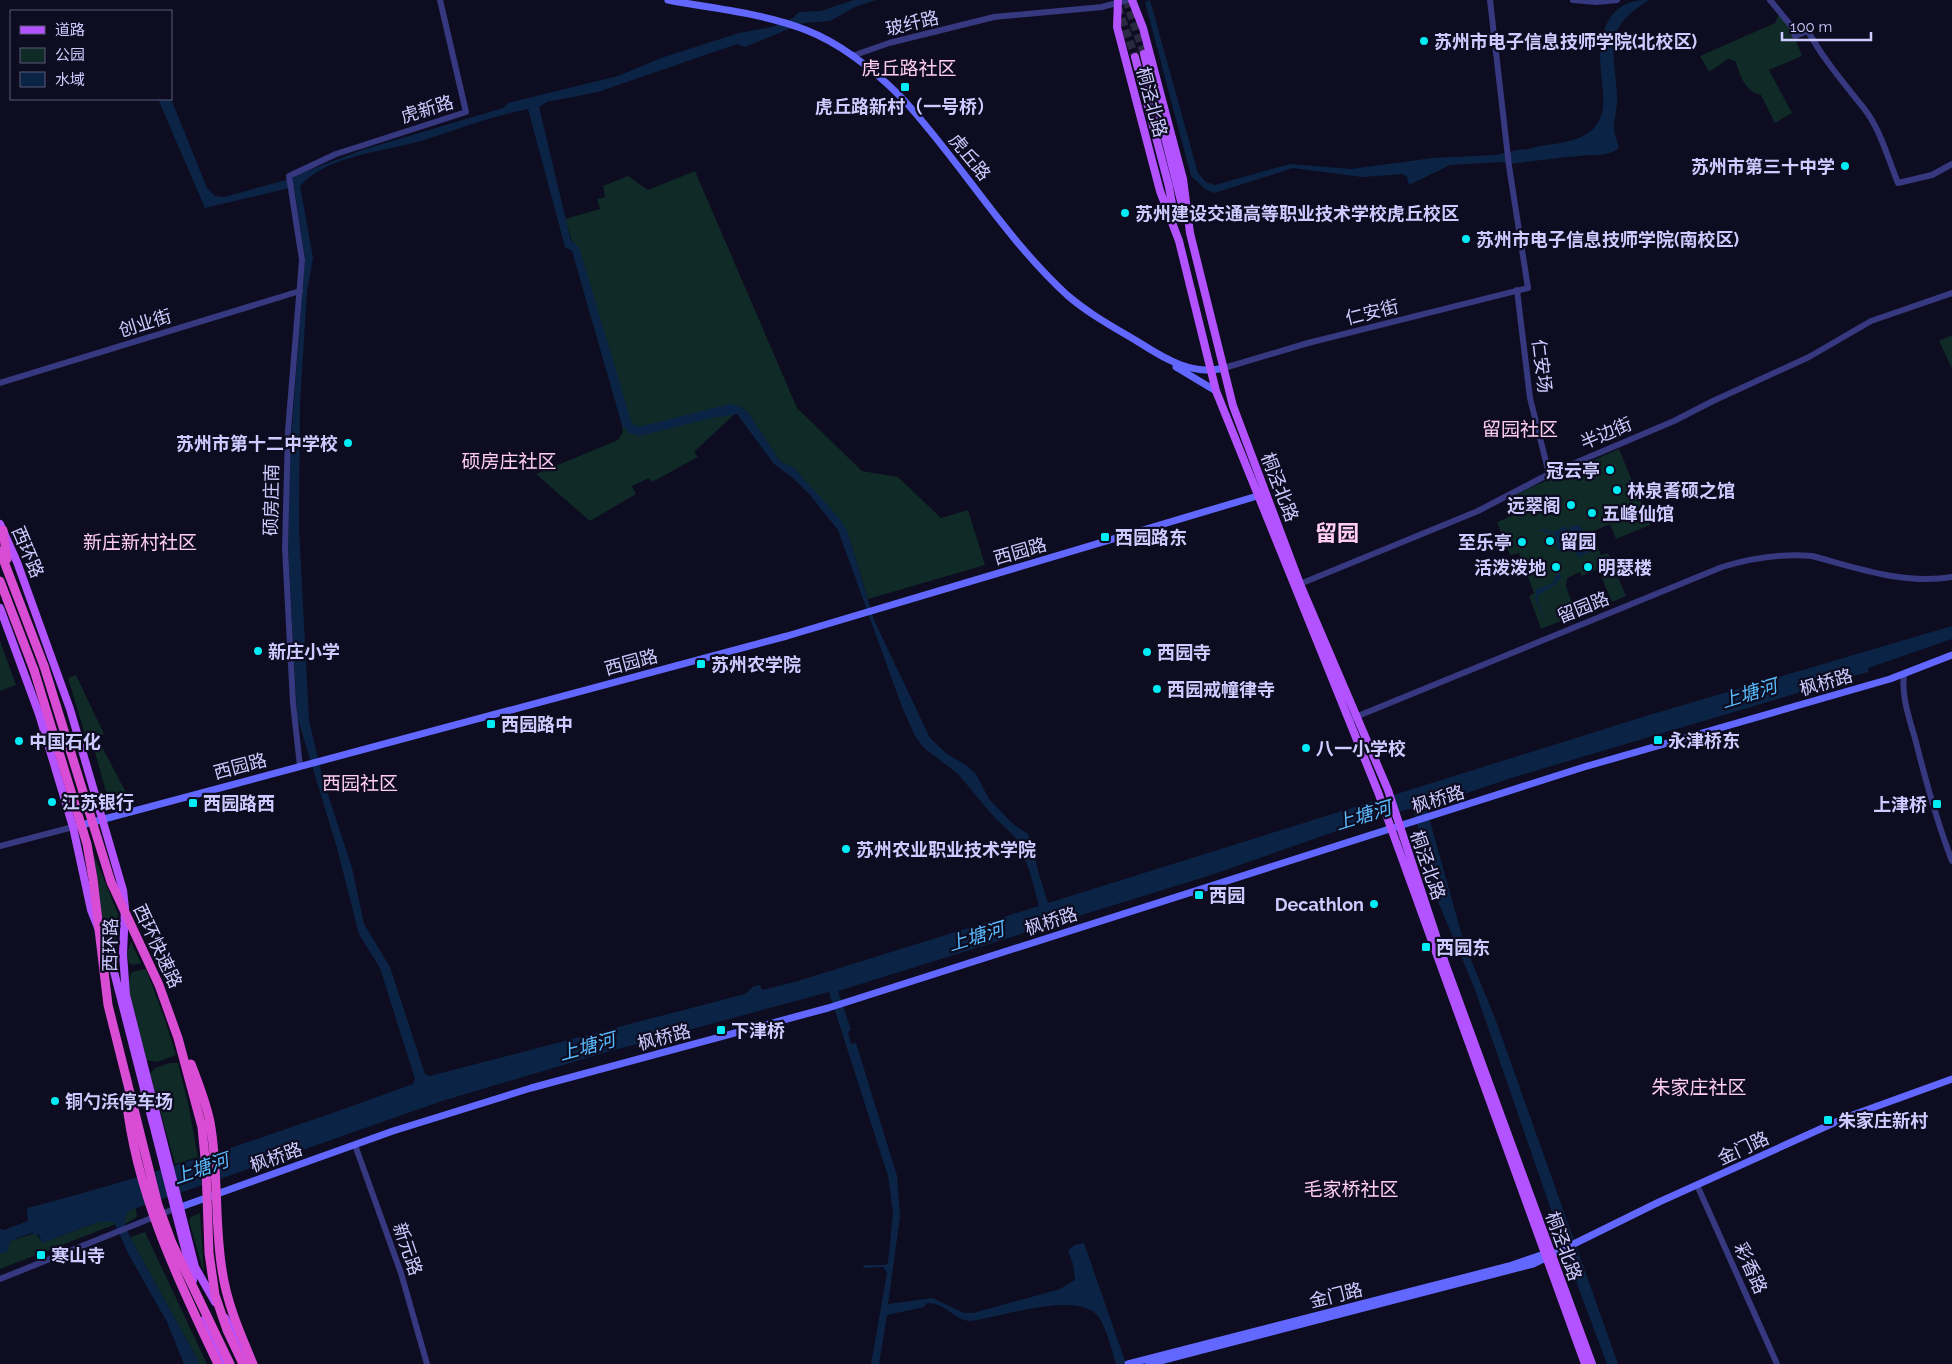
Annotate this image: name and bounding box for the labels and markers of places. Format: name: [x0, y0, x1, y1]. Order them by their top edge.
place label: 苏州市电子信息技师学院(北校区): [1434, 31, 1697, 52]
marker: 苏州市电子信息技师学院(北校区): [1418, 35, 1430, 47]
marker: 虎丘路新村（一号桥）: [899, 81, 911, 93]
place label: 虎丘路新村（一号桥）: [815, 96, 995, 117]
place label: 苏州市第三十中学: [1691, 156, 1835, 177]
marker: 苏州市第三十中学: [1839, 160, 1851, 172]
place label: 苏州建设交通高等职业技术学校虎丘校区: [1135, 203, 1459, 224]
marker: 苏州建设交通高等职业技术学校虎丘校区: [1119, 207, 1131, 219]
place label: 苏州市电子信息技师学院(南校区): [1476, 229, 1739, 250]
marker: 苏州市电子信息技师学院(南校区): [1460, 233, 1472, 245]
place label: 苏州市第十二中学校: [176, 433, 338, 454]
marker: 苏州市第十二中学校: [342, 437, 354, 449]
place label: 冠云亭: [1546, 460, 1600, 481]
marker: 冠云亭: [1604, 464, 1616, 476]
place label: 林泉耆硕之馆: [1627, 480, 1735, 501]
marker: 林泉耆硕之馆: [1611, 484, 1623, 496]
place label: 远翠阁: [1507, 495, 1561, 516]
marker: 远翠阁: [1565, 499, 1577, 511]
place label: 五峰仙馆: [1602, 503, 1674, 524]
marker: 五峰仙馆: [1586, 507, 1598, 519]
place label: 西园路东: [1115, 527, 1187, 548]
marker: 西园路东: [1099, 531, 1111, 543]
place label: 留园: [1560, 531, 1596, 552]
place label: 至乐亭: [1458, 532, 1512, 553]
marker: 留园: [1544, 535, 1556, 547]
marker: 至乐亭: [1516, 536, 1528, 548]
place label: 活泼泼地: [1474, 557, 1546, 578]
place label: 明瑟楼: [1598, 557, 1652, 578]
marker: 活泼泼地: [1550, 561, 1562, 573]
marker: 明瑟楼: [1582, 561, 1594, 573]
place label: 新庄小学: [268, 641, 340, 662]
place label: 西园寺: [1157, 642, 1211, 663]
marker: 新庄小学: [252, 645, 264, 657]
marker: 西园寺: [1141, 646, 1153, 658]
place label: 苏州农学院: [711, 654, 801, 675]
marker: 苏州农学院: [695, 658, 707, 670]
place label: 西园戒幢律寺: [1167, 679, 1275, 700]
marker: 西园戒幢律寺: [1151, 683, 1163, 695]
place label: 西园路中: [501, 714, 573, 735]
marker: 西园路中: [485, 718, 497, 730]
place label: 永津桥东: [1668, 730, 1740, 751]
place label: 中国石化: [29, 731, 101, 752]
marker: 永津桥东: [1652, 734, 1664, 746]
marker: 中国石化: [13, 735, 25, 747]
place label: 八一小学校: [1316, 738, 1406, 759]
marker: 八一小学校: [1300, 742, 1312, 754]
place label: 江苏银行: [62, 792, 134, 813]
place label: 西园路西: [203, 793, 275, 814]
place label: 上津桥: [1873, 794, 1927, 815]
marker: 江苏银行: [46, 796, 58, 808]
marker: 西园路西: [187, 797, 199, 809]
marker: 上津桥: [1931, 798, 1943, 810]
place label: 苏州农业职业技术学院: [856, 839, 1036, 860]
marker: 苏州农业职业技术学院: [840, 843, 852, 855]
place label: 西园: [1209, 885, 1245, 906]
marker: 西园: [1193, 889, 1205, 901]
place label: Decathlon: [1275, 894, 1364, 915]
marker: Decathlon: [1368, 898, 1380, 910]
place label: 西园东: [1436, 937, 1490, 958]
marker: 西园东: [1420, 941, 1432, 953]
place label: 下津桥: [731, 1020, 785, 1041]
marker: 下津桥: [715, 1024, 727, 1036]
place label: 铜勺浜停车场: [65, 1091, 173, 1112]
marker: 铜勺浜停车场: [49, 1095, 61, 1107]
place label: 朱家庄新村: [1838, 1110, 1928, 1131]
marker: 朱家庄新村: [1822, 1114, 1834, 1126]
place label: 寒山寺: [51, 1245, 105, 1266]
marker: 寒山寺: [35, 1249, 47, 1261]

